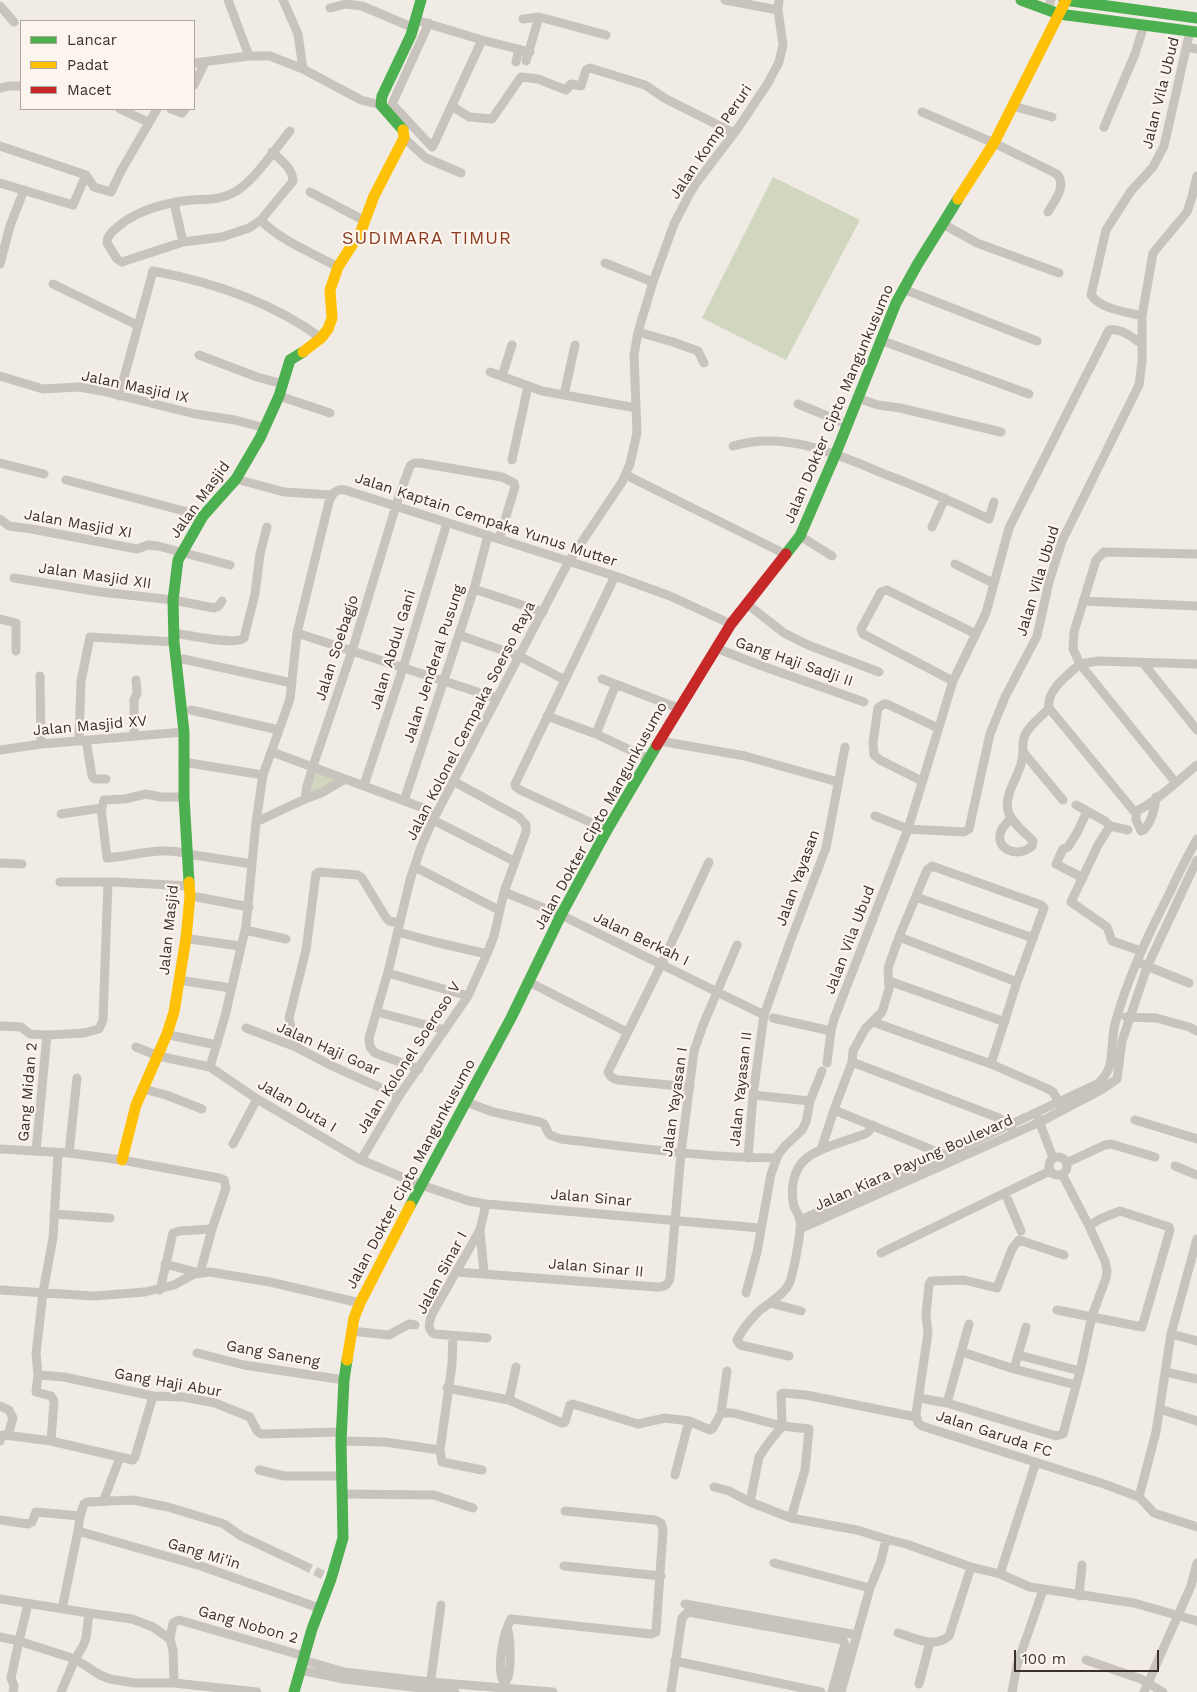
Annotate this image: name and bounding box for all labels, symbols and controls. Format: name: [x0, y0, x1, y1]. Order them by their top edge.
legend: [20, 20, 195, 110]
text: Lancar: [67, 31, 117, 49]
street label: Jalan Vila Ubud: [1138, 35, 1184, 151]
text: Padat: [67, 56, 109, 74]
text: Macet: [67, 81, 111, 99]
street label: Jalan Komp Peruri: [666, 81, 756, 203]
district label: SUDIMARA TIMUR: [340, 228, 514, 250]
street label: Jalan Dokter Cipto Mangunkusumo: [780, 282, 898, 526]
street label: Jalan Masjid IX: [80, 367, 190, 407]
street label: Jalan Masjid: [166, 458, 234, 542]
street label: Jalan Kaptain Cempaka Yunus Mutter: [353, 469, 619, 571]
street label: Jalan Masjid XI: [23, 506, 133, 542]
street label: Jalan Vila Ubud: [1013, 524, 1063, 638]
street label: Jalan Masjid XII: [37, 559, 153, 593]
street label: Jalan Jenderal Pusung: [400, 583, 468, 745]
street label: Jalan Abdul Gani: [366, 588, 420, 712]
street label: Jalan Soebagjo: [311, 593, 363, 703]
street label: Jalan Kolonel Cempaka Soerso Raya: [403, 598, 539, 844]
street label: Gang Haji Sadji II: [733, 633, 855, 691]
street label: Jalan Dokter Cipto Mangunkusumo: [531, 699, 671, 933]
street label: Jalan Masjid XV: [32, 712, 148, 740]
street label: Jalan Yayasan: [772, 827, 824, 929]
street label: Jalan Vila Ubud: [821, 883, 879, 997]
street label: Jalan Masjid: [155, 884, 183, 976]
street label: Jalan Berkah I: [590, 908, 692, 970]
street label: Jalan Kolonel Soeroso V: [353, 979, 465, 1137]
street label: Jalan Haji Goar: [274, 1018, 382, 1080]
street label: Jalan Yayasan II: [726, 1031, 756, 1147]
street label: Gang Midan 2: [15, 1042, 41, 1142]
street label: Jalan Yayasan I: [658, 1046, 692, 1158]
street label: Jalan Dokter Cipto Mangunkusumo: [343, 1056, 479, 1292]
street label: Jalan Duta I: [254, 1075, 340, 1137]
street label: Jalan Kiara Payung Boulevard: [812, 1111, 1016, 1215]
street label: Jalan Sinar: [550, 1185, 632, 1211]
street label: Jalan Sinar I: [413, 1229, 471, 1317]
street label: Jalan Sinar II: [548, 1255, 644, 1281]
street label: Gang Saneng: [225, 1337, 321, 1371]
street label: Gang Haji Abur: [113, 1365, 223, 1401]
street label: Jalan Garuda FC: [934, 1407, 1054, 1461]
street label: Gang Mi'in: [165, 1534, 243, 1574]
street label: Gang Nobon 2: [196, 1602, 300, 1648]
scale bar: [1017, 1640, 1162, 1672]
text: 100 m: [1022, 1650, 1066, 1668]

